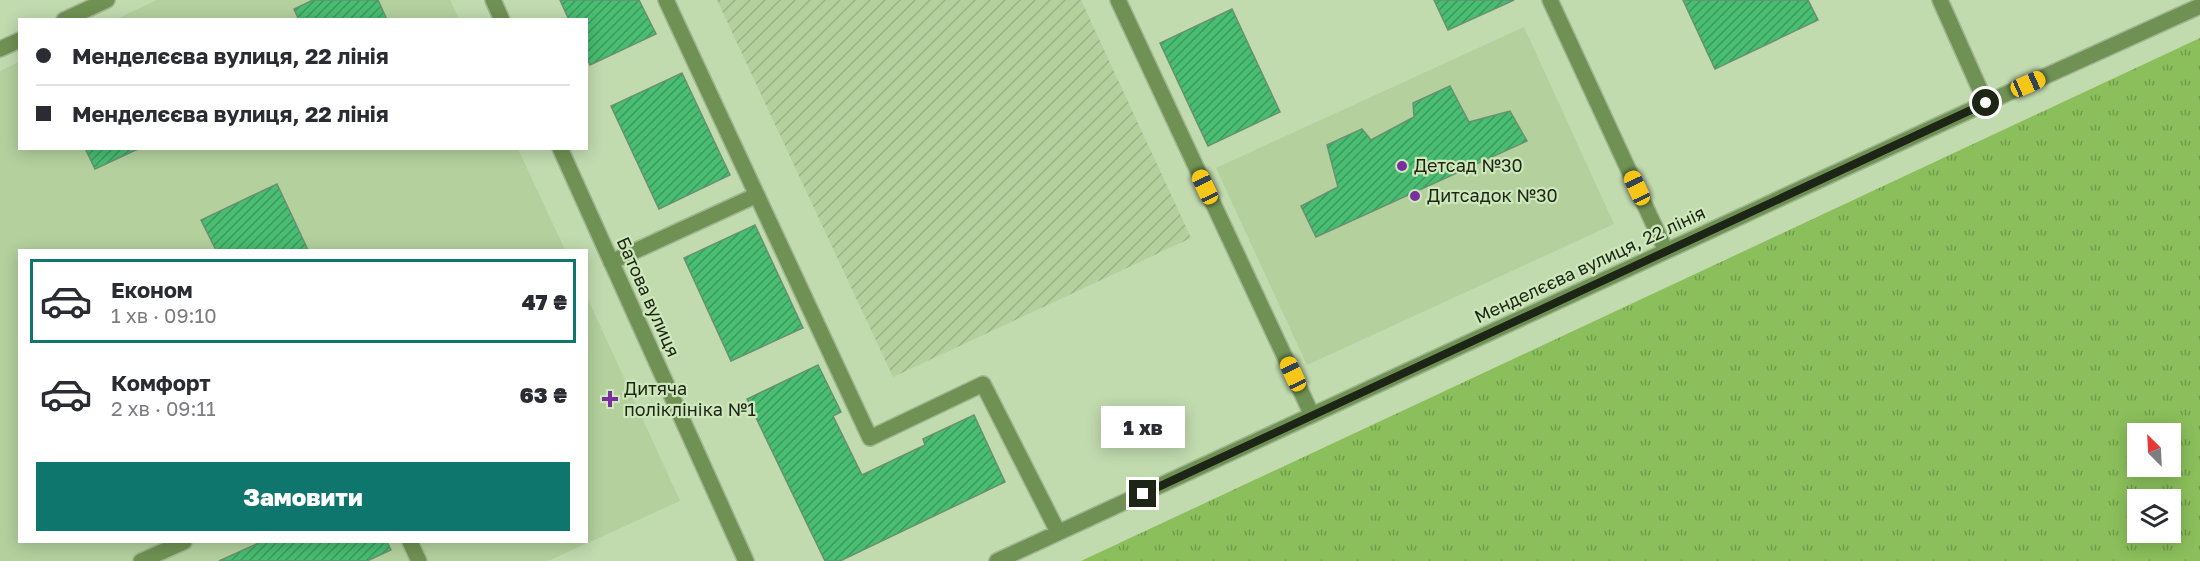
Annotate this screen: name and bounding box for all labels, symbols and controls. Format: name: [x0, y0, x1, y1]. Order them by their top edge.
text: Менделєєва вулиця, 22 лінія: [72, 42, 389, 69]
car: [2008, 68, 2048, 100]
route start: [1972, 89, 1999, 116]
text: Менделєєва вулиця, 22 лінія: [72, 100, 389, 127]
place label: Детсад №30: [1414, 154, 1523, 176]
marker: Детсад №30: [1395, 159, 1409, 173]
car: [1189, 167, 1221, 207]
car: [1621, 168, 1653, 208]
place label: Дитсадок №30: [1427, 184, 1558, 206]
marker: Дитсадок №30: [1408, 189, 1422, 203]
street label: Менделєєва вулиця, 22 лінія: [1471, 201, 1709, 327]
street label: Батова вулиця: [613, 233, 685, 360]
icon: car: [39, 274, 93, 328]
text: Економ: [111, 276, 193, 303]
text: 47 ₴: [522, 288, 567, 315]
text: 1 хв · 09:10: [111, 303, 217, 327]
car: [1277, 354, 1309, 394]
icon: car: [39, 367, 93, 421]
text: Комфорт: [111, 369, 211, 396]
place label: Дитяча поліклініка №1: [624, 377, 756, 420]
text: 63 ₴: [519, 381, 567, 408]
marker: Дитяча поліклініка №1: [601, 390, 619, 408]
text: 2 хв · 09:11: [111, 396, 216, 420]
callout: 1 хв: [1101, 407, 1185, 449]
text: 1 хв: [1123, 415, 1163, 439]
north arrow: [2127, 423, 2181, 477]
map controls: [2127, 423, 2181, 543]
button: Замовити: [36, 462, 570, 531]
route end: [1129, 480, 1156, 507]
button: layers: [2127, 489, 2181, 543]

